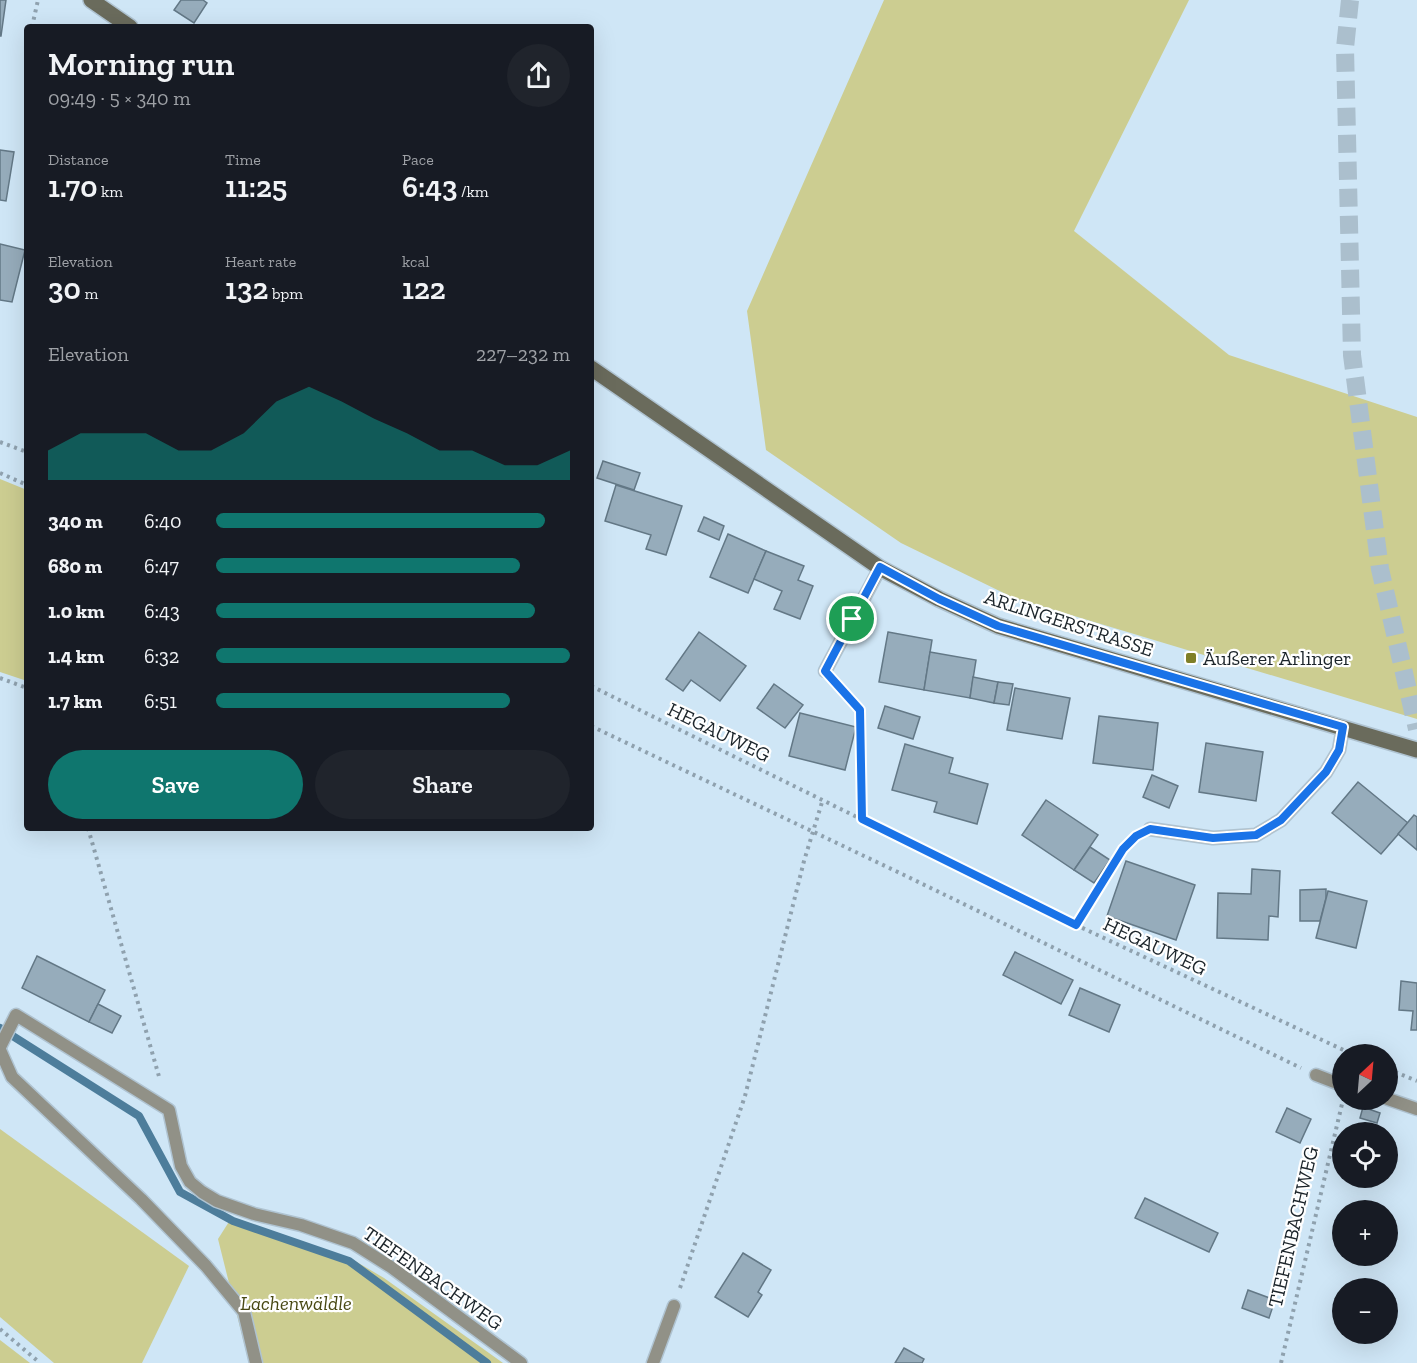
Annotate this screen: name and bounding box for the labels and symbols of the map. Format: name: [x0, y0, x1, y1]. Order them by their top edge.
street label: ARLINGERSTRASSE: [981, 584, 1157, 662]
pin: [826, 593, 877, 644]
place label: Äußerer Arlinger: [1203, 646, 1351, 670]
marker: Äußerer Arlinger: [1184, 651, 1198, 665]
street label: HEGAUWEG: [664, 697, 774, 767]
street label: HEGAUWEG: [1100, 912, 1211, 980]
north arrow: [1332, 1044, 1398, 1110]
street label: TIEFENBACHWEG: [1263, 1144, 1323, 1310]
street label: TIEFENBACHWEG: [359, 1221, 507, 1335]
park label: Lachenwäldle: [240, 1291, 352, 1315]

